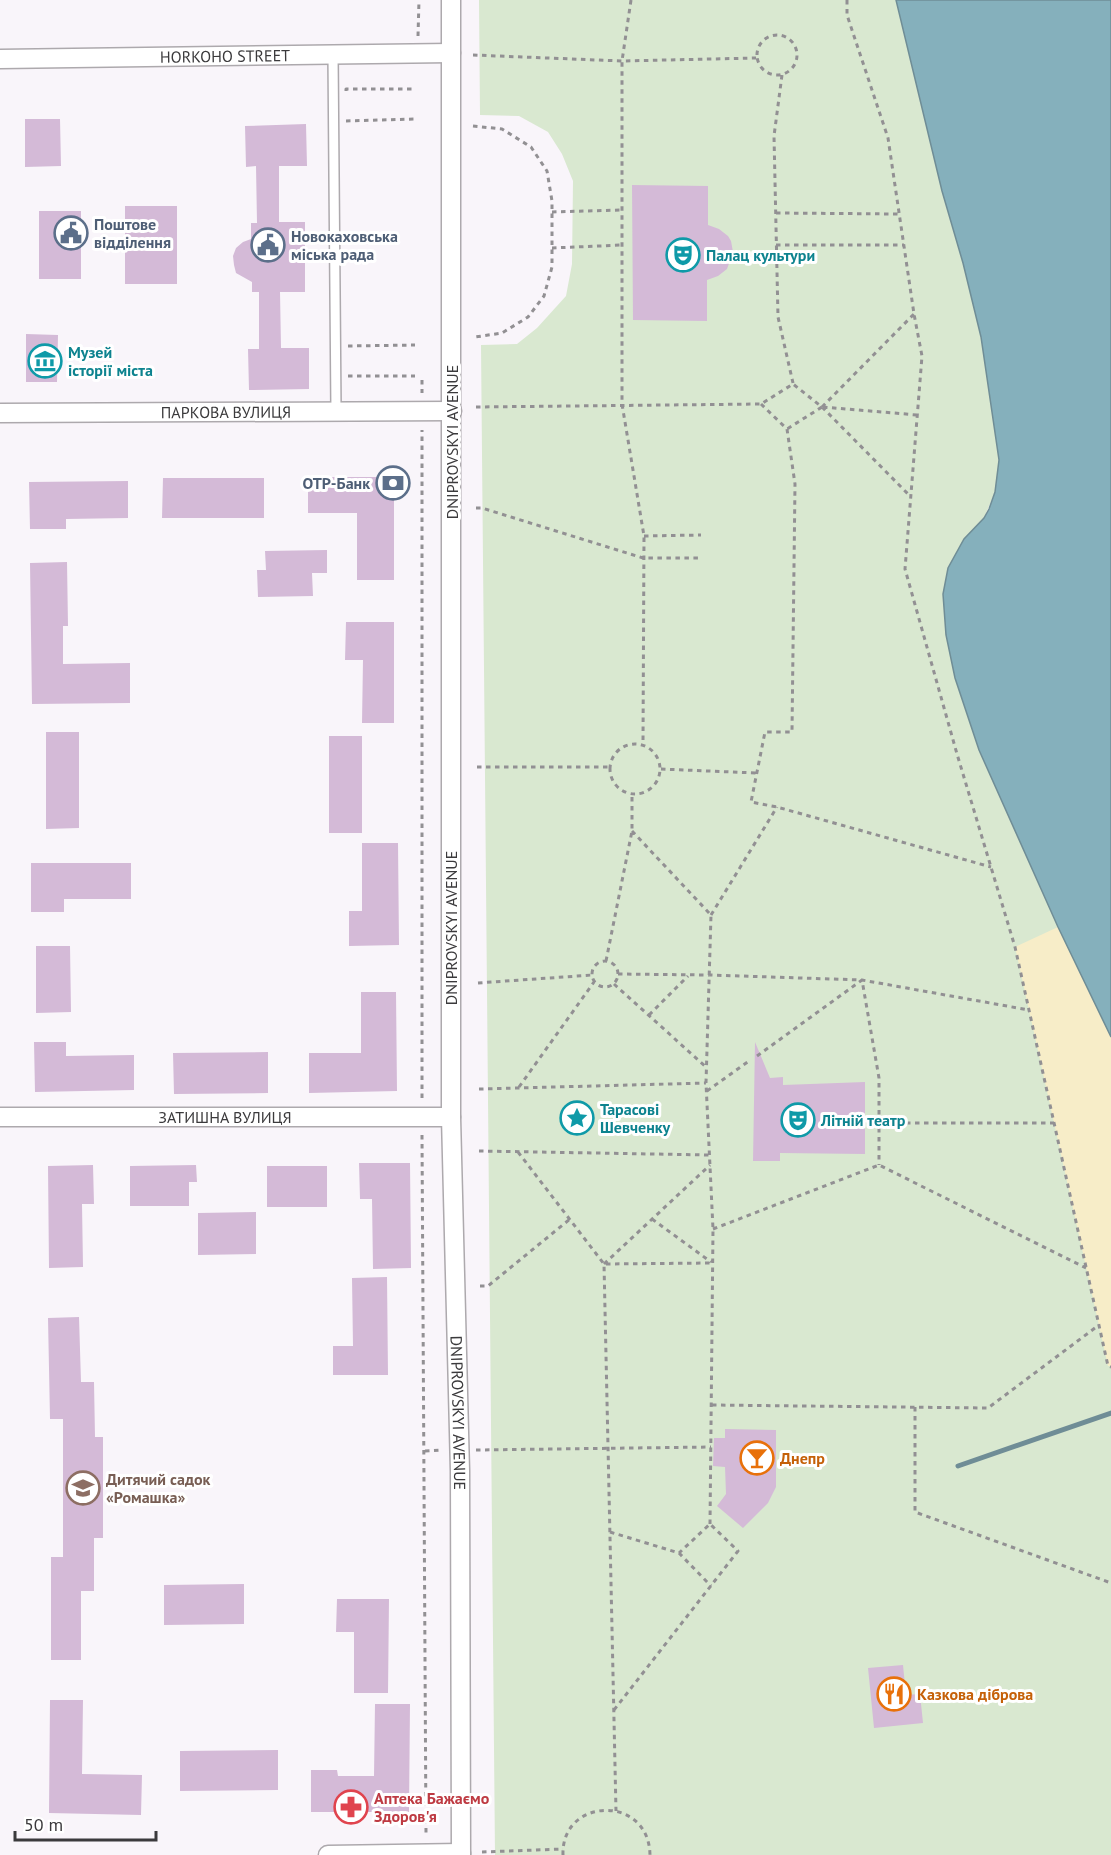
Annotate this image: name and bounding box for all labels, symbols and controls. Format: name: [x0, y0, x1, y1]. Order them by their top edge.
street label: HORKOHO STREET: [160, 45, 290, 67]
place label: Поштове відділення: [94, 214, 171, 252]
public building icon: Поштове відділення: [53, 215, 89, 251]
place label: Новокаховська міська рада: [291, 226, 398, 264]
public building icon: Новокаховська міська рада: [250, 227, 286, 263]
theatre icon: Палац культури: [665, 237, 701, 273]
place label: Палац культури: [706, 245, 815, 265]
place label: Музей історії міста: [68, 342, 153, 380]
museum icon: Музей історії міста: [27, 343, 63, 379]
street label: DNIPROVSKYI AVENUE: [442, 365, 462, 519]
street label: ПАРКОВА ВУЛИЦЯ: [161, 402, 291, 422]
bank icon: ОТР-Банк: [375, 465, 411, 501]
place label: ОТР-Банк: [303, 473, 370, 493]
street label: DNIPROVSKYI AVENUE: [441, 851, 461, 1005]
place label: Тарасові Шевченку: [600, 1099, 670, 1137]
place icon: Тарасові Шевченку: [559, 1100, 595, 1136]
theatre icon: Літній театр: [780, 1102, 816, 1138]
street label: ЗАТИШНА ВУЛИЦЯ: [158, 1107, 292, 1127]
place label: Літній театр: [820, 1110, 906, 1130]
street label: DNIPROVSKYI AVENUE: [447, 1335, 470, 1490]
bar icon: Днепр: [739, 1440, 775, 1476]
place label: Днепр: [780, 1448, 825, 1468]
place label: Дитячий садок «Ромашка»: [106, 1469, 211, 1507]
school or university icon: Дитячий садок «Ромашка»: [65, 1470, 101, 1506]
restaurant icon: Казкова дiброва: [876, 1676, 912, 1712]
place label: Казкова дiброва: [917, 1684, 1033, 1704]
place label: Аптека Бажаємо Здоров'я: [374, 1788, 490, 1826]
pharmacy icon: Аптека Бажаємо Здоров'я: [333, 1789, 369, 1825]
scale bar: [15, 1804, 156, 1842]
text: 50 m: [24, 1813, 63, 1836]

